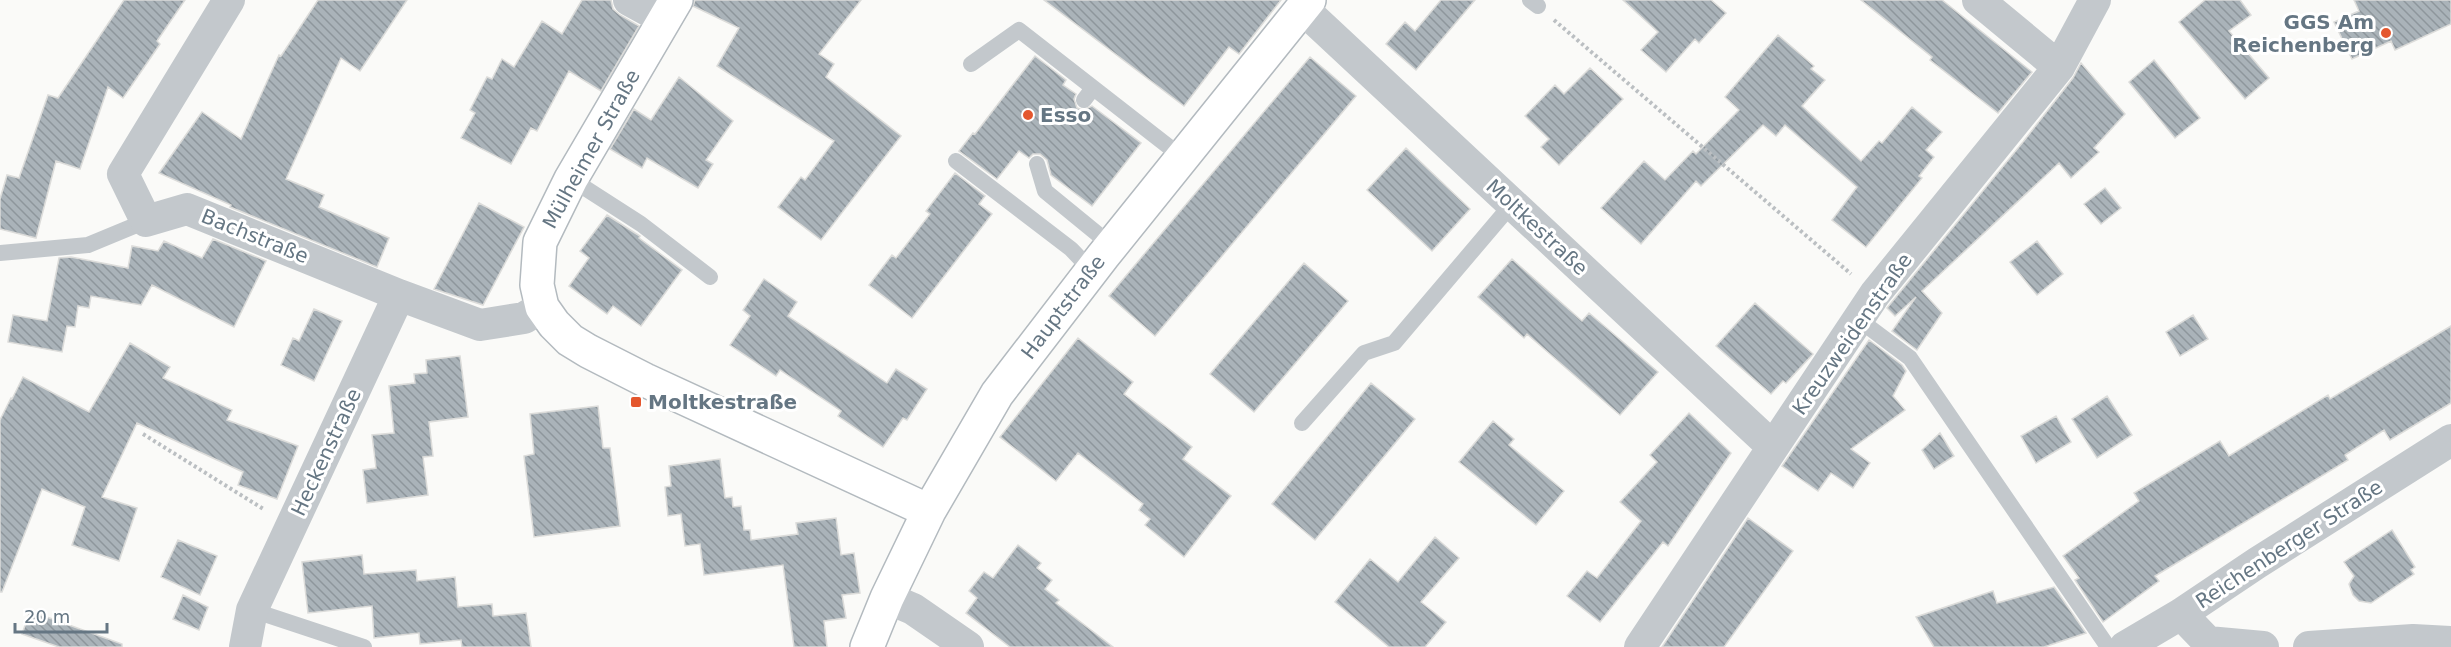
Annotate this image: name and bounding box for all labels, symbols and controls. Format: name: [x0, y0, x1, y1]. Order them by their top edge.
place label: GGS Am Reichenberg: [2232, 10, 2374, 57]
marker: GGS Am Reichenberg: [2379, 26, 2393, 40]
street label: Mülheimer Straße: [537, 65, 645, 233]
place label: Esso: [1040, 103, 1091, 127]
marker: Esso: [1021, 108, 1035, 122]
street label: Moltkestraße: [1481, 174, 1593, 280]
street label: Bachstraße: [198, 204, 312, 268]
street label: Kreuzweidenstraße: [1787, 249, 1917, 419]
street label: Hauptstraße: [1016, 250, 1110, 364]
street label: Heckenstraße: [286, 384, 366, 520]
place label: Moltkestraße: [648, 390, 797, 414]
marker: Moltkestraße: [629, 395, 643, 409]
street label: Reichenberger Straße: [2191, 475, 2387, 613]
scale bar: [15, 596, 106, 634]
text: 20 m: [24, 606, 70, 627]

